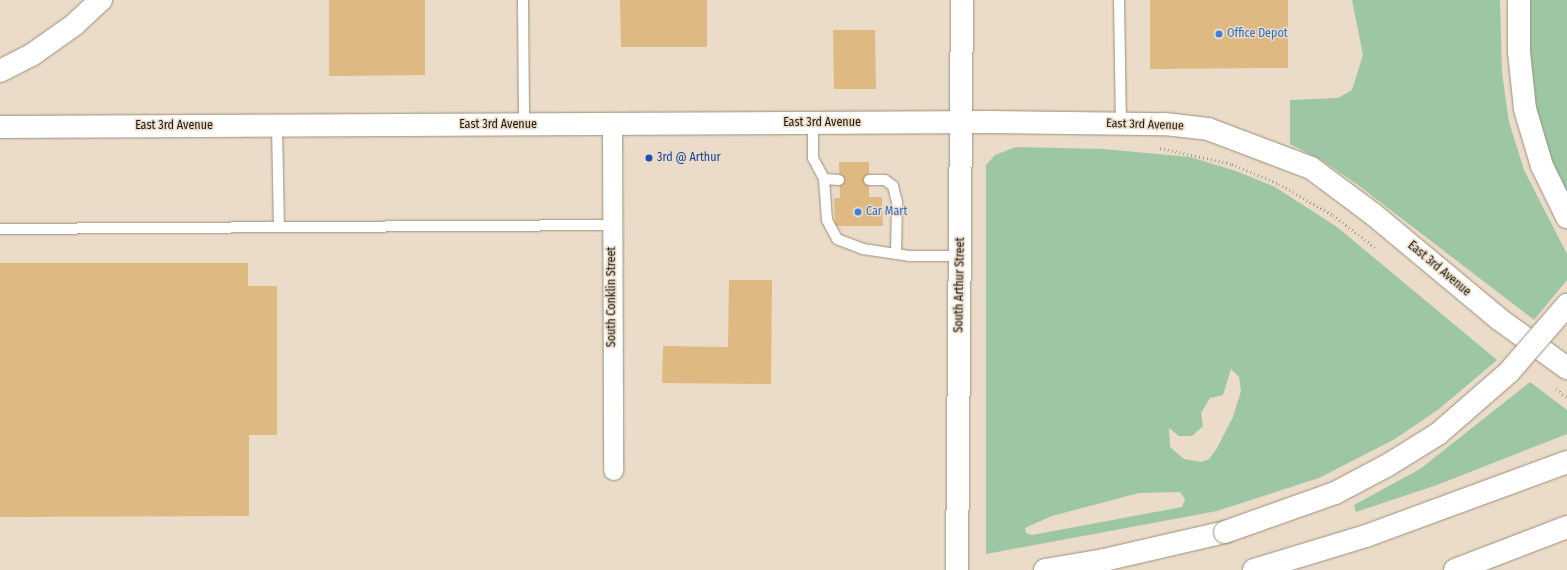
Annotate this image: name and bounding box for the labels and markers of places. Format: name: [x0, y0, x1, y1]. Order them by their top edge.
place label: Office Depot: [1227, 27, 1288, 41]
marker: Office Depot: [1214, 29, 1224, 39]
place label: 3rd @ Arthur: [657, 151, 721, 165]
marker: 3rd @ Arthur: [644, 153, 654, 163]
place label: Car Mart: [866, 205, 907, 219]
marker: Car Mart: [853, 207, 863, 217]

